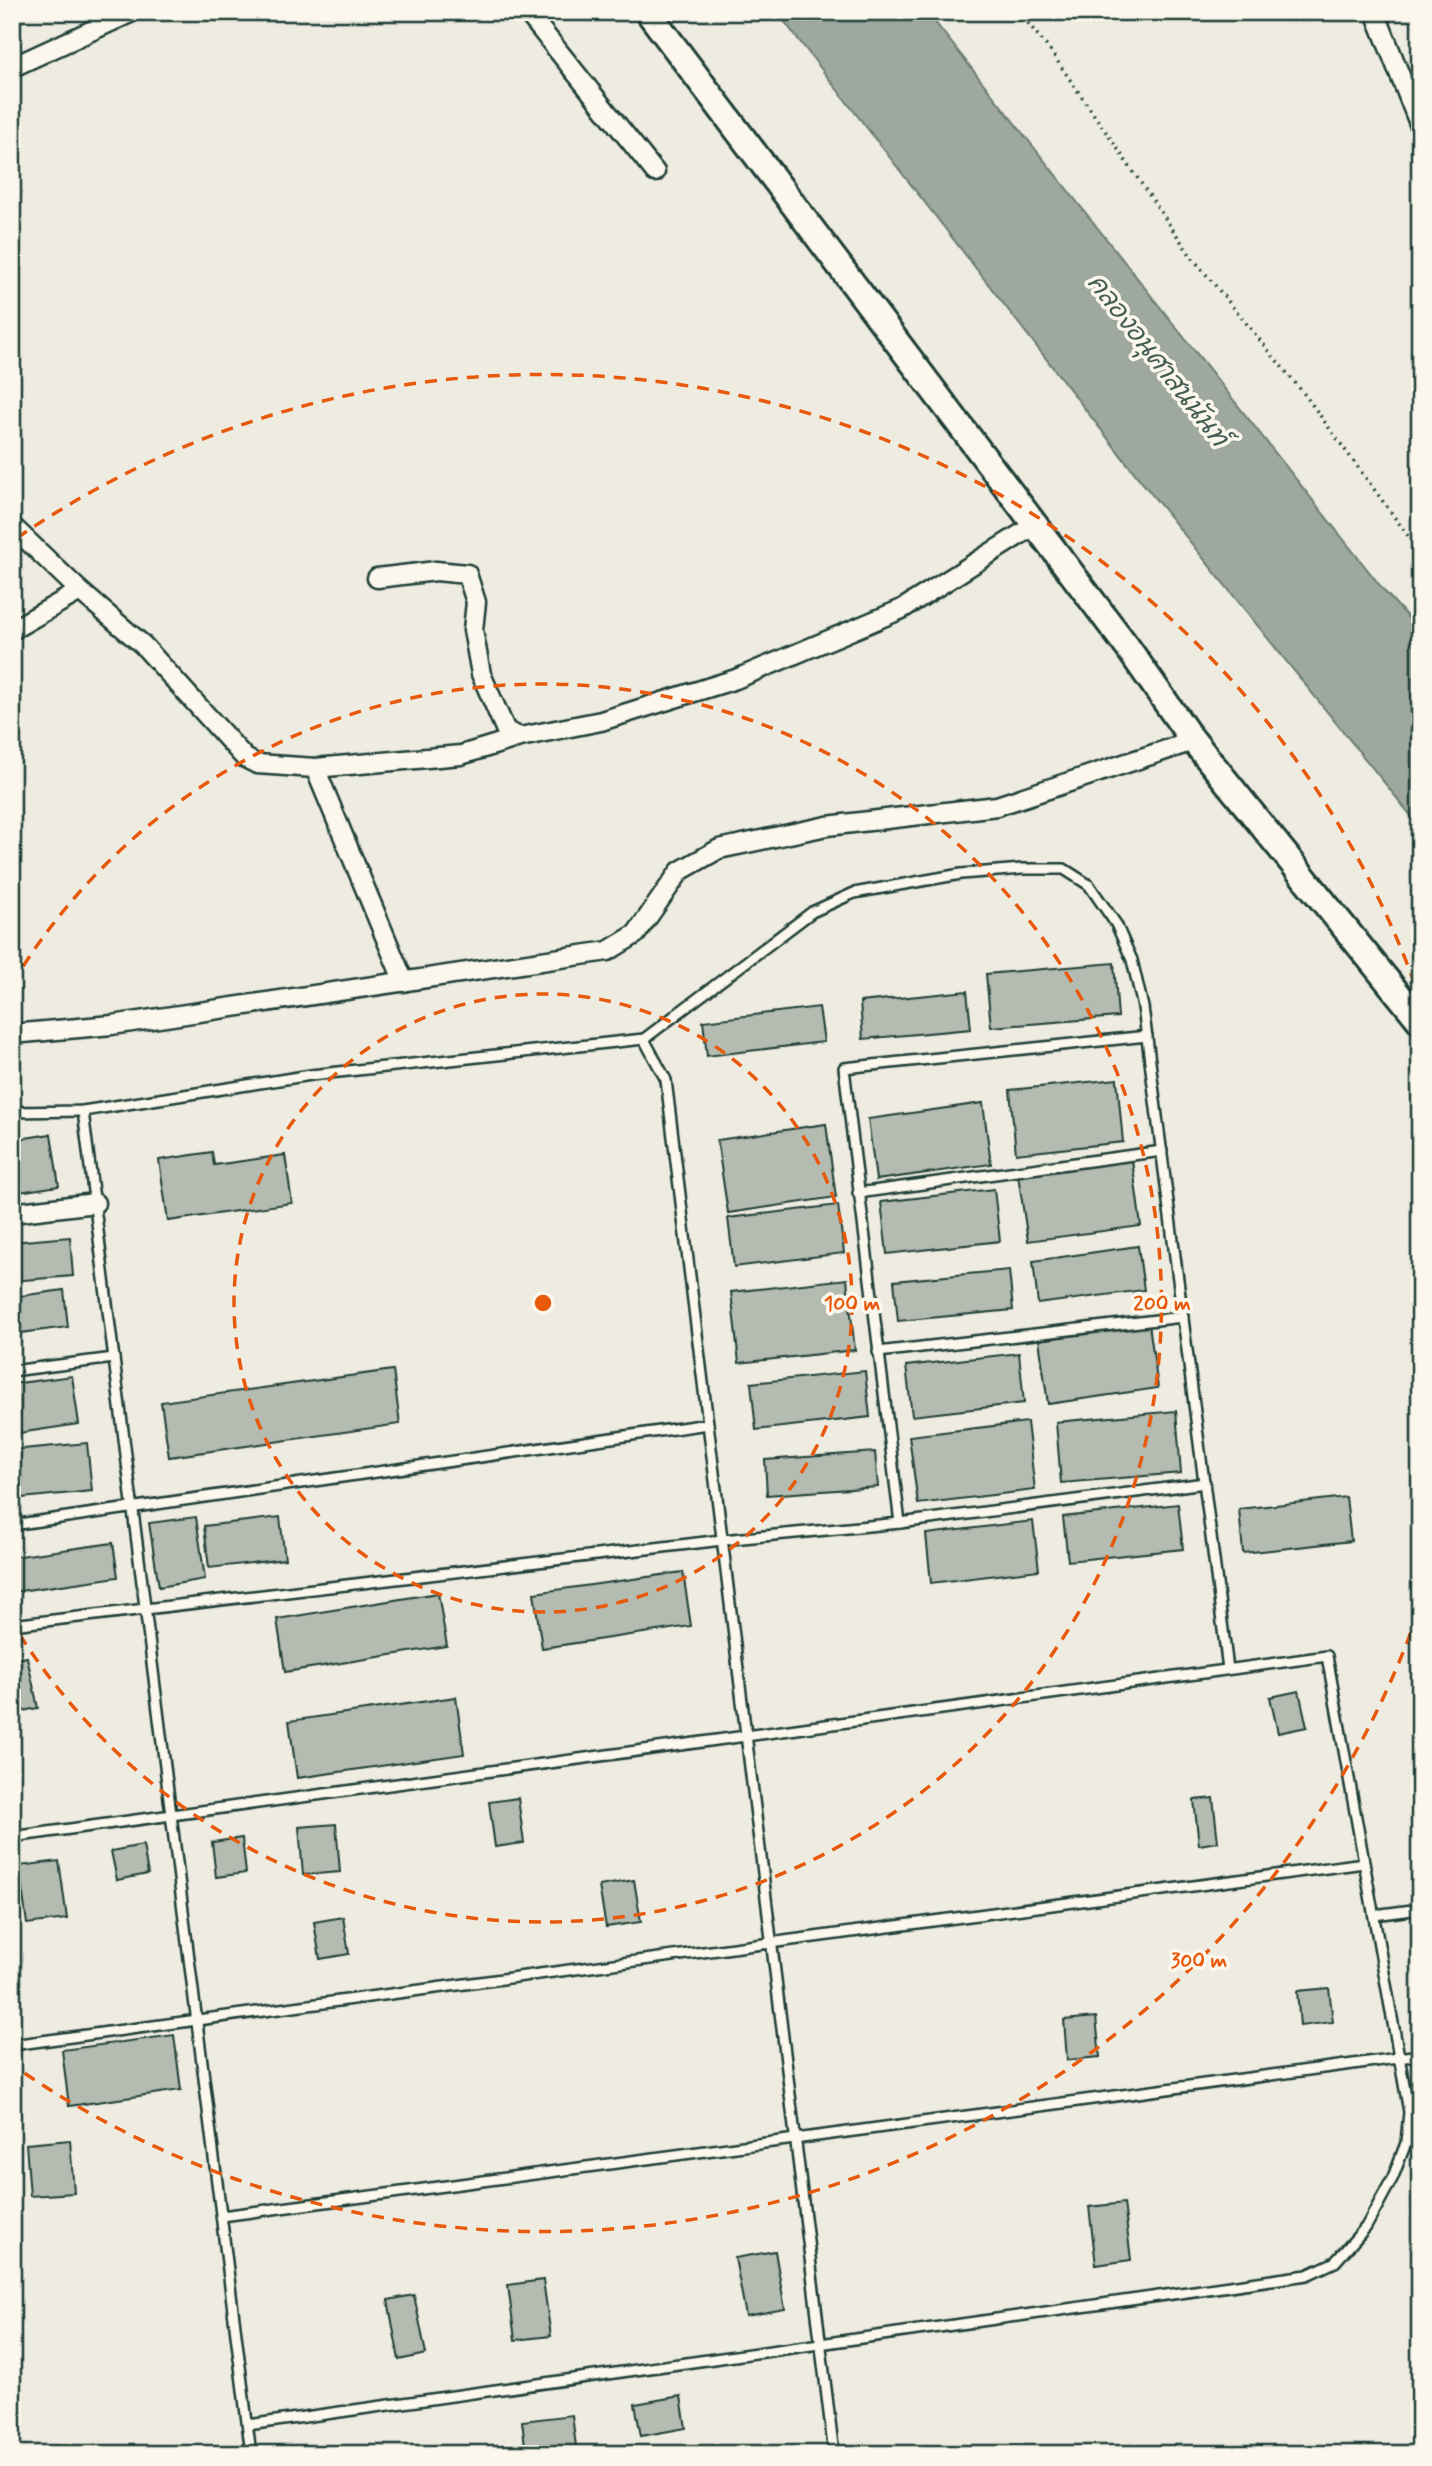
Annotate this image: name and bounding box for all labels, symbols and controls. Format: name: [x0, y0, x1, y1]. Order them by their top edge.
water label: คลองอนุศาสนนันท์: [1078, 266, 1240, 459]
text: 100 m: [824, 1290, 880, 1318]
text: 200 m: [1133, 1290, 1191, 1318]
centre of rings: [531, 1291, 555, 1315]
text: 300 m: [1171, 1947, 1228, 1975]

